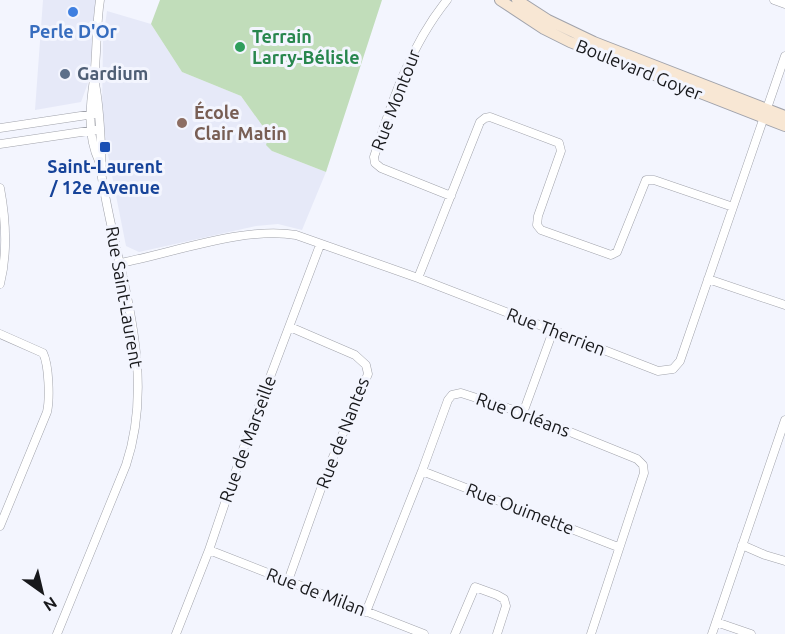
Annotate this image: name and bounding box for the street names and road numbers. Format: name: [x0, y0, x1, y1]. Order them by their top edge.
street label: Boulevard Goyer: [573, 35, 705, 104]
street label: Rue Montour: [367, 46, 424, 153]
street label: Rue Saint-Laurent: [103, 224, 147, 369]
street label: Rue Therrien: [504, 303, 608, 359]
street label: Rue de Marseille: [215, 373, 279, 505]
street label: Rue de Nantes: [312, 374, 372, 491]
street label: Rue Orléans: [474, 388, 573, 440]
street label: Rue Ouimette: [464, 478, 577, 538]
street label: Rue de Milan: [264, 563, 369, 619]

